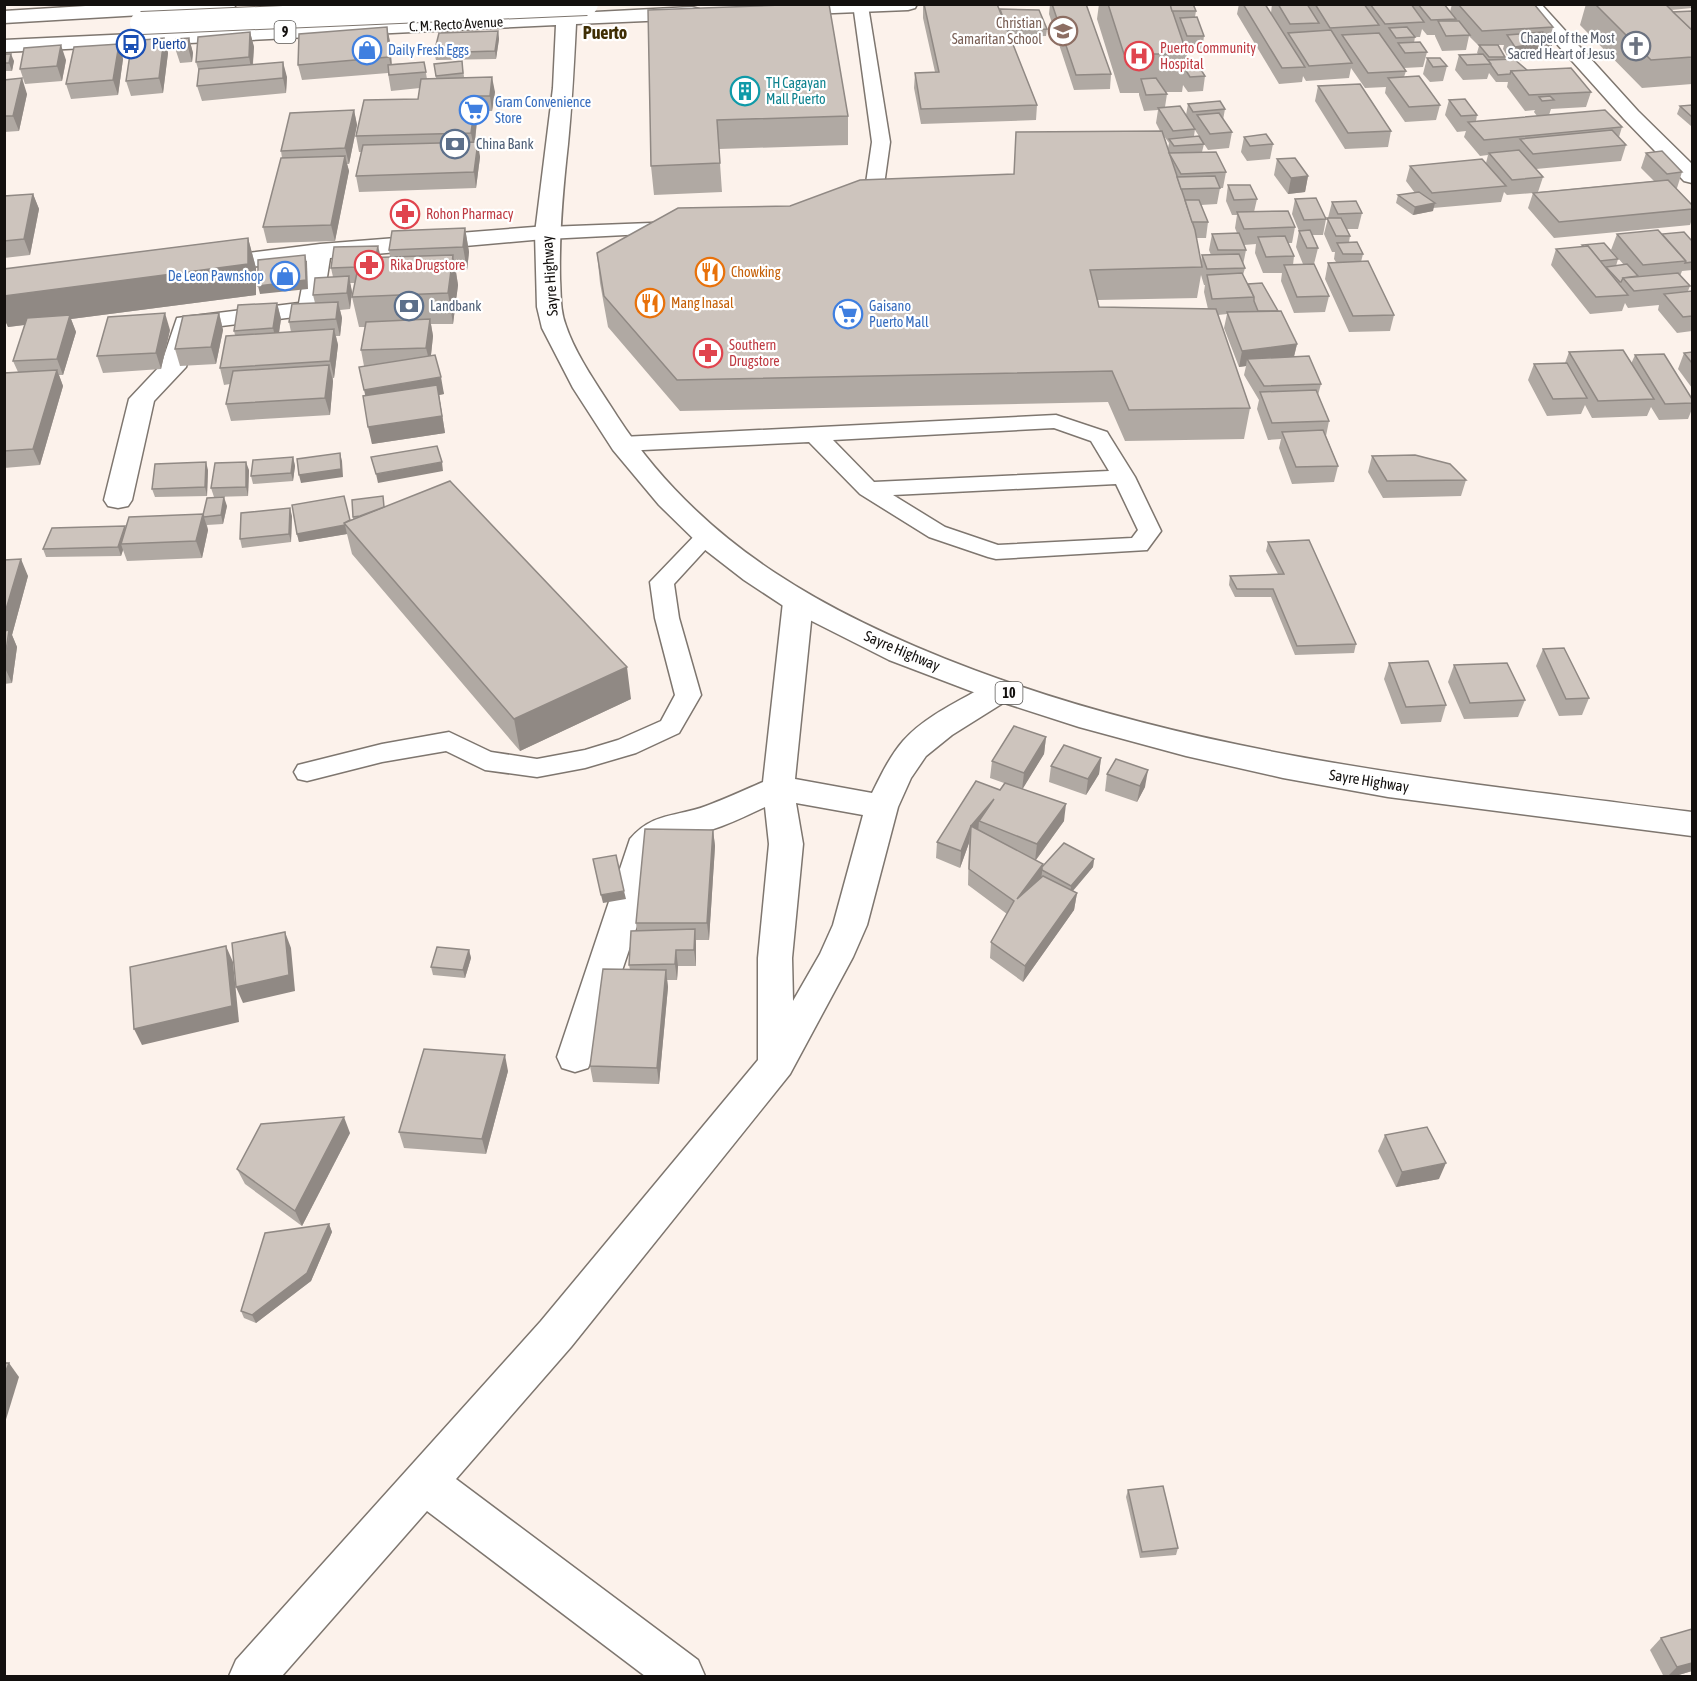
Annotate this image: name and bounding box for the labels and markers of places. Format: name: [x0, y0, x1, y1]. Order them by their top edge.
place label: Christian Samaritan School: [952, 15, 1042, 47]
school or university icon: Christian Samaritan School: [1047, 15, 1079, 47]
bus stop icon: Puerto: [115, 28, 147, 60]
place label: Chapel of the Most Sacred Heart of Jesus: [1508, 30, 1615, 62]
church icon: Chapel of the Most Sacred Heart of Jesus: [1620, 30, 1652, 62]
shop icon: Daily Fresh Eggs: [351, 34, 383, 66]
place label: Puerto: [152, 36, 186, 52]
hospital icon: Puerto Community Hospital: [1123, 40, 1155, 72]
place label: Puerto Community Hospital: [1160, 40, 1256, 72]
place label: Daily Fresh Eggs: [388, 42, 469, 58]
building icon: TH Cagayan Mall Puerto: [729, 75, 761, 107]
place label: TH Cagayan Mall Puerto: [766, 75, 826, 107]
supermarket icon: Gram Convenience Store: [458, 94, 490, 126]
place label: Gram Convenience Store: [495, 94, 591, 126]
bank icon: China Bank: [439, 128, 471, 160]
place label: China Bank: [476, 136, 534, 152]
pharmacy icon: Rohon Pharmacy: [389, 198, 421, 230]
place label: Rohon Pharmacy: [426, 206, 514, 222]
pharmacy icon: Rika Drugstore: [353, 249, 385, 281]
restaurant icon: Chowking: [694, 256, 726, 288]
place label: Rika Drugstore: [390, 257, 465, 273]
shop icon: De Leon Pawnshop: [269, 260, 301, 292]
place label: Chowking: [731, 264, 781, 280]
place label: De Leon Pawnshop: [168, 268, 264, 284]
restaurant icon: Mang Inasal: [634, 287, 666, 319]
bank icon: Landbank: [393, 290, 425, 322]
place label: Mang Inasal: [671, 295, 734, 311]
place label: Landbank: [430, 298, 481, 314]
supermarket icon: Gaisano Puerto Mall: [832, 298, 864, 330]
place label: Gaisano Puerto Mall: [869, 298, 929, 330]
pharmacy icon: Southern Drugstore: [692, 337, 724, 369]
place label: Southern Drugstore: [729, 337, 780, 369]

